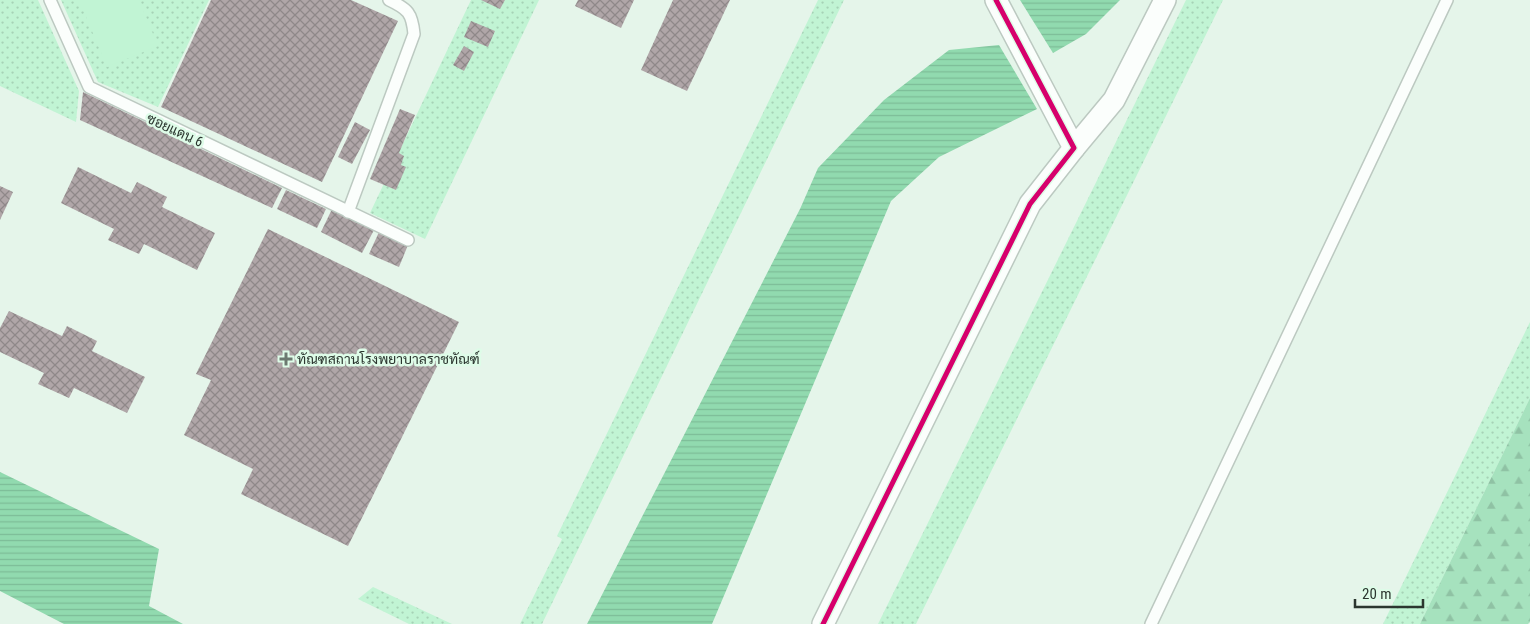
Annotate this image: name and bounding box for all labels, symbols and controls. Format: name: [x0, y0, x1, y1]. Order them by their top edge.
street label: ซอยแดน 6: [144, 110, 206, 150]
place label: ทัณฑสถานโรงพยาบาลราชทัณฑ์: [297, 350, 480, 367]
marker: ทัณฑสถานโรงพยาบาลราชทัณฑ์: [279, 352, 293, 366]
scale bar: [1355, 576, 1422, 608]
text: 20 m: [1362, 585, 1392, 603]

